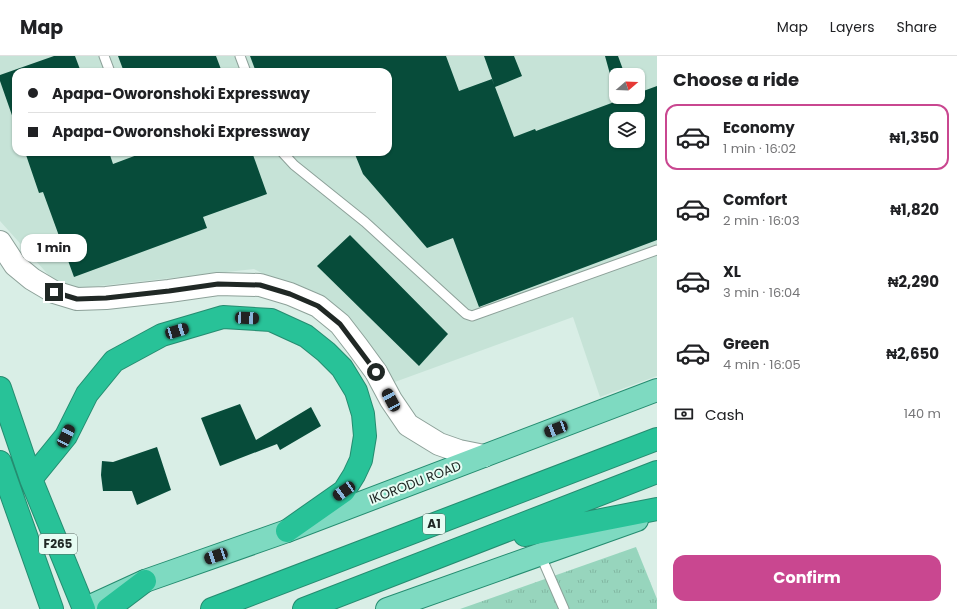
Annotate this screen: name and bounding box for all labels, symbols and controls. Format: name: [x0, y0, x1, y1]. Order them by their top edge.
text: Map: [20, 14, 63, 41]
text: Map: [777, 17, 808, 37]
text: Layers: [830, 17, 874, 37]
text: Share: [896, 17, 937, 37]
text: Choose a ride: [673, 67, 799, 92]
north arrow: [609, 68, 645, 104]
map controls: [609, 68, 645, 148]
text: Apapa-Oworonshoki Expressway: [52, 83, 310, 104]
button: layers: [609, 112, 645, 148]
text: Economy: [723, 117, 795, 138]
icon: car: [675, 119, 711, 155]
text: Apapa-Oworonshoki Expressway: [52, 121, 310, 142]
text: ₦1,350: [890, 127, 939, 148]
text: 1 min · 16:02: [723, 139, 796, 158]
text: Comfort: [723, 189, 787, 210]
icon: car: [675, 191, 711, 227]
text: ₦1,820: [890, 199, 939, 220]
text: 2 min · 16:03: [723, 211, 800, 230]
callout: 1 min: [21, 234, 87, 262]
text: 1 min: [37, 238, 71, 257]
text: XL: [723, 261, 741, 282]
icon: car: [675, 263, 711, 299]
text: ₦2,290: [888, 271, 939, 292]
route end: [45, 283, 63, 301]
text: 3 min · 16:04: [723, 283, 800, 302]
car: [235, 311, 259, 325]
car: [164, 322, 190, 340]
text: Green: [723, 333, 769, 354]
icon: car: [675, 335, 711, 371]
text: ₦2,650: [886, 343, 939, 364]
text: 4 min · 16:05: [723, 355, 801, 374]
route start: [367, 363, 385, 381]
car: [380, 387, 402, 413]
icon: cash: [673, 403, 695, 425]
text: Cash: [705, 404, 744, 425]
text: 140 m: [904, 404, 941, 423]
car: [543, 419, 569, 439]
car: [55, 423, 77, 449]
street label: IKORODU ROAD: [367, 456, 464, 509]
car: [331, 479, 357, 503]
road number: A1: [423, 514, 445, 534]
road number: F265: [39, 534, 77, 554]
car: [203, 546, 229, 566]
button: Confirm: [673, 555, 941, 601]

